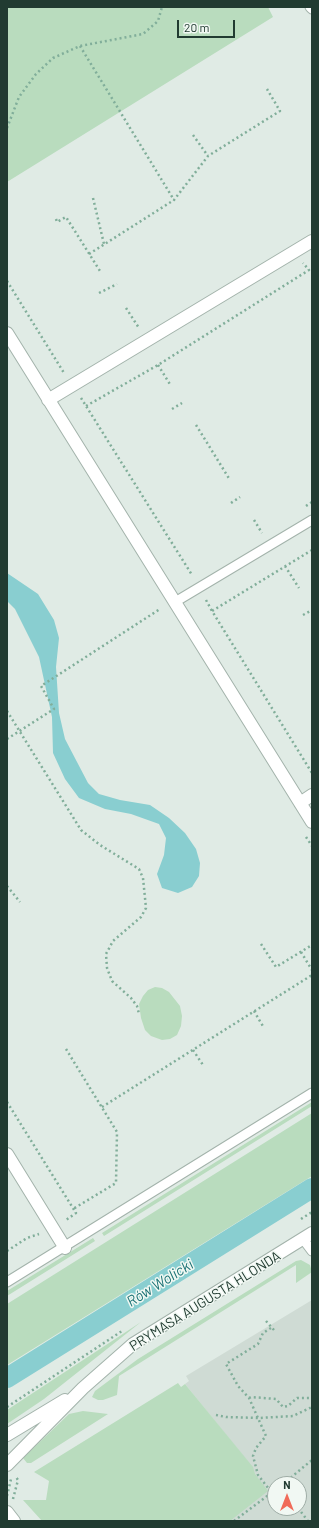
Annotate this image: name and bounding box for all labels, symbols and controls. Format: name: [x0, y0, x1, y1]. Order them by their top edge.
scale bar: [179, 12, 237, 38]
text: 20 m: [184, 20, 210, 34]
street label: PRYMASA AUGUSTA HLONDA: [126, 1247, 284, 1355]
water label: Rów Wolicki: [123, 1255, 197, 1311]
north arrow: [267, 1476, 307, 1516]
text: N: [283, 1478, 291, 1491]

